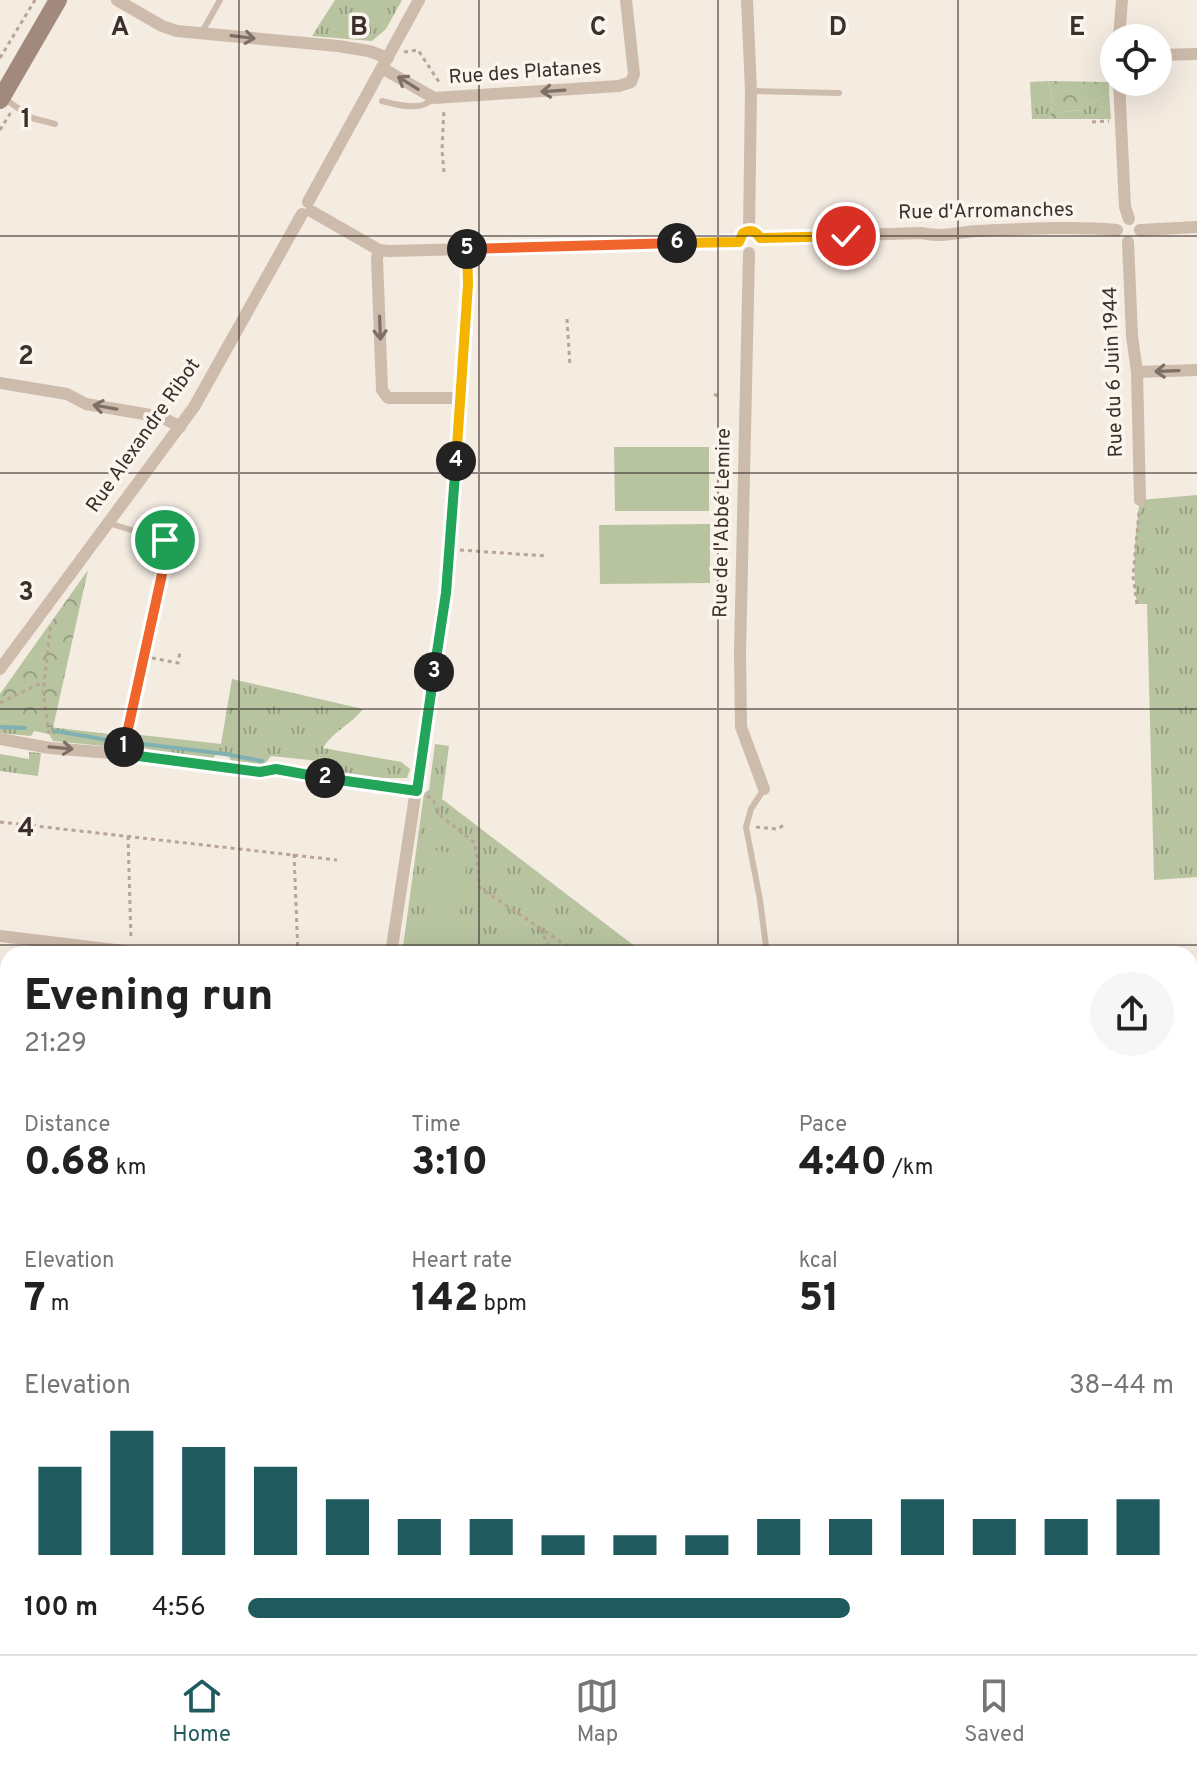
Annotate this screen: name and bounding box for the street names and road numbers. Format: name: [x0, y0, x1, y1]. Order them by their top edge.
street label: Rue des Platanes: [448, 55, 602, 91]
street label: Rue d'Arromanches: [898, 197, 1074, 227]
street label: Rue du 6 Juin 1944: [1098, 286, 1130, 458]
street label: Rue Alexandre Ribot: [81, 354, 207, 518]
street label: Rue de l'Abbé Lemire: [708, 428, 738, 618]

